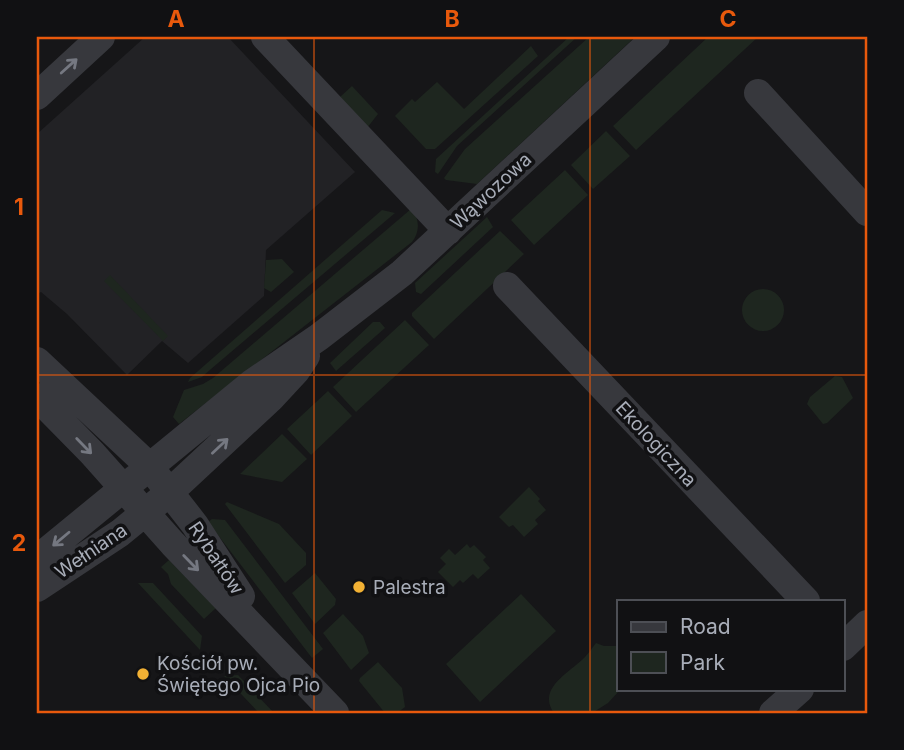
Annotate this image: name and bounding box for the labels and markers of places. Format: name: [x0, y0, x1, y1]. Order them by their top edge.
place label: Palestra: [373, 576, 446, 599]
marker: Palestra: [351, 579, 367, 595]
place label: Kościół pw. Świętego Ojca Pio: [157, 652, 320, 697]
marker: Kościół pw. Świętego Ojca Pio: [135, 666, 151, 682]

